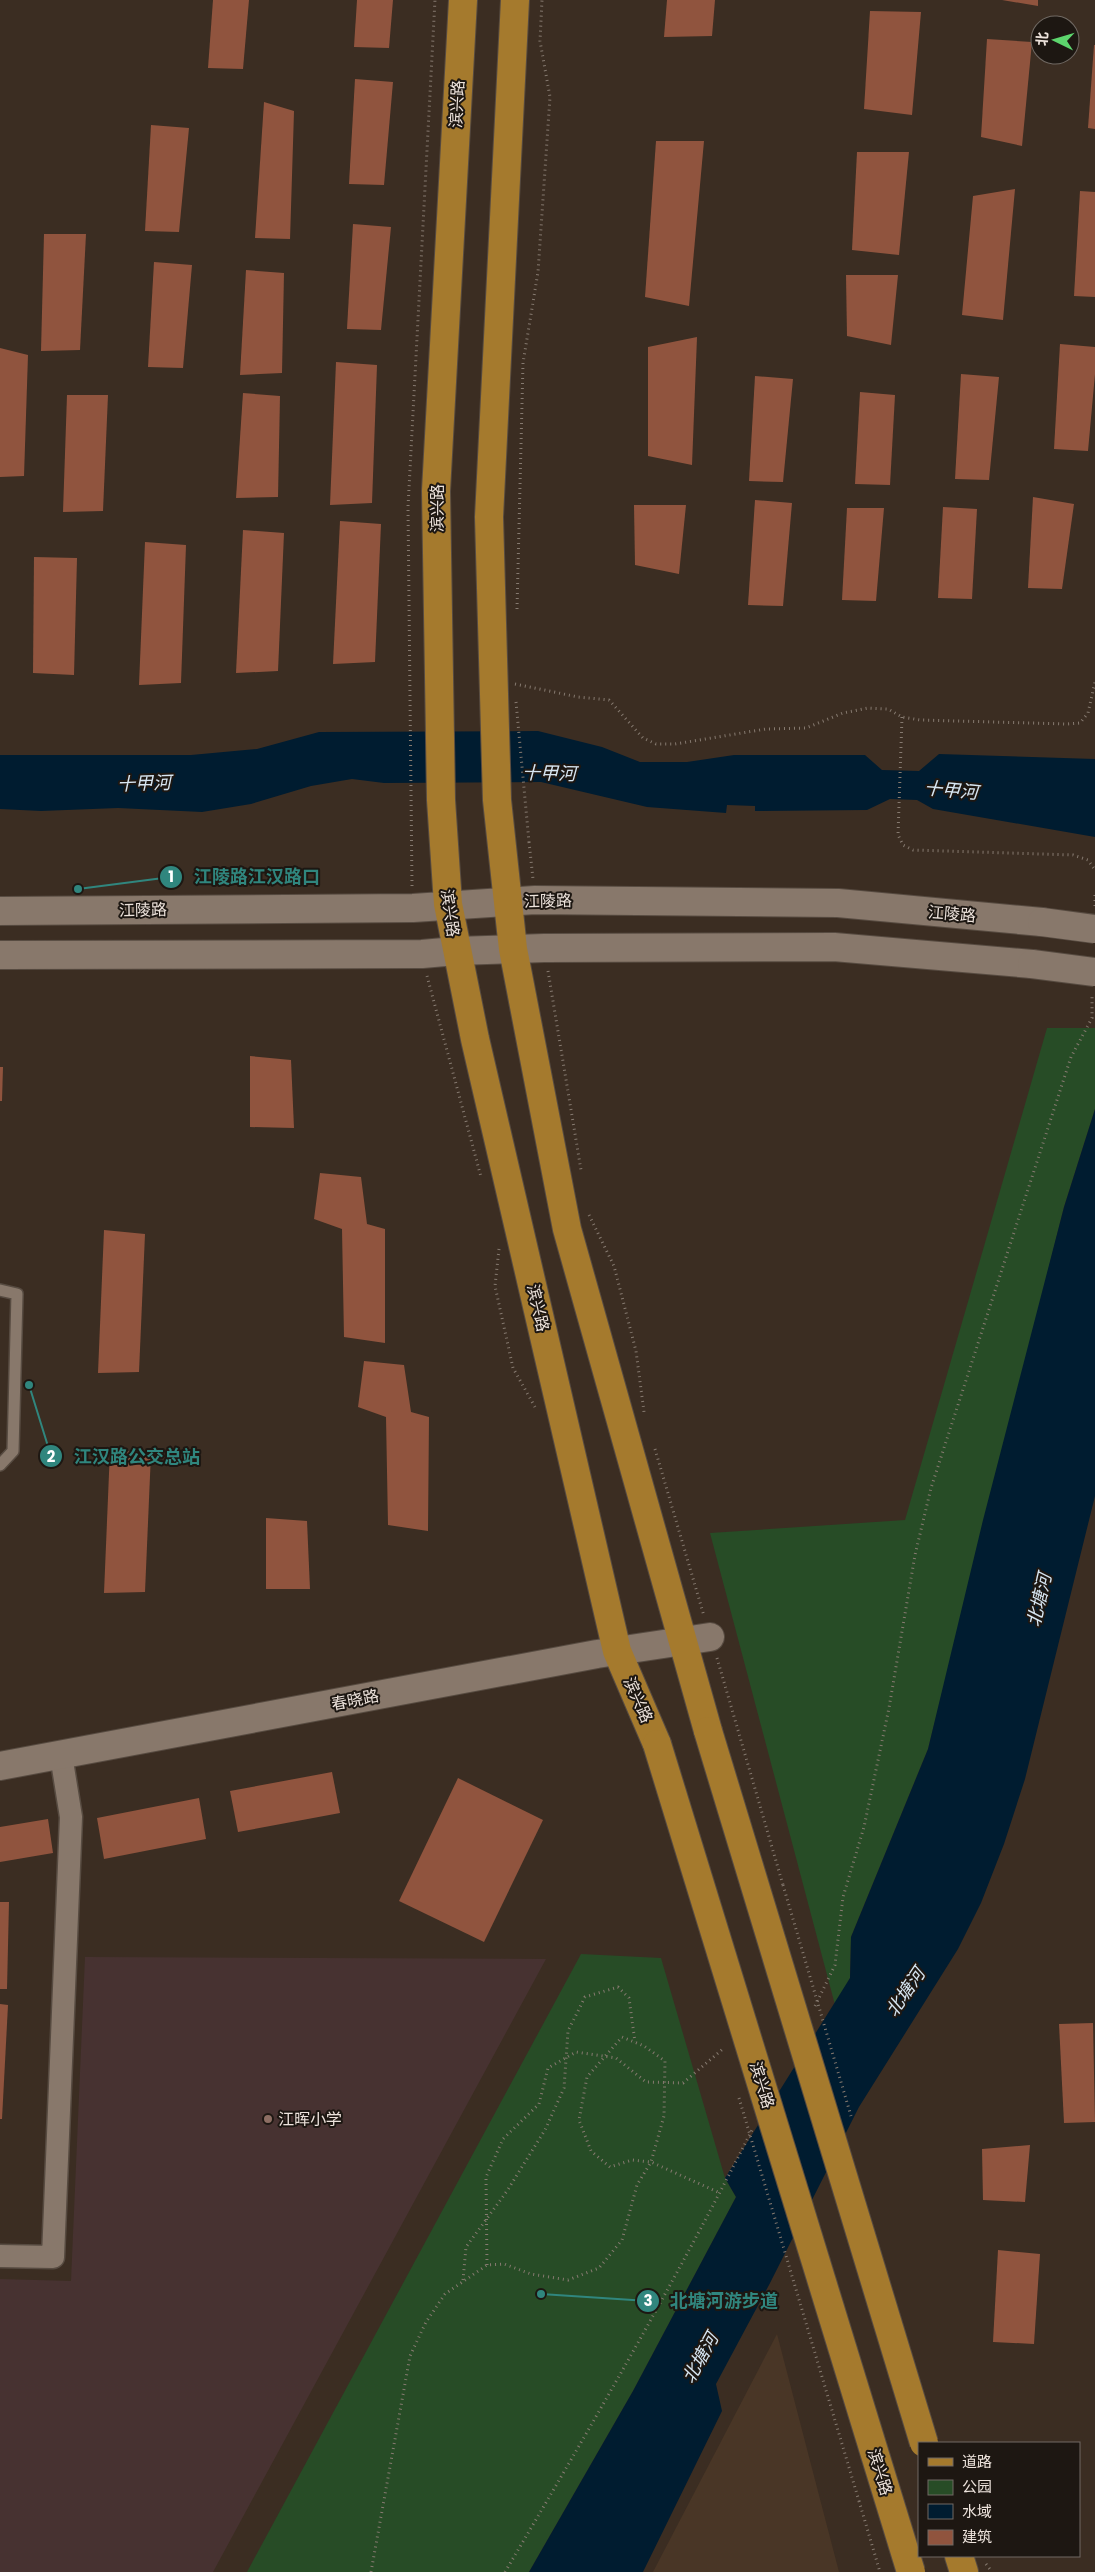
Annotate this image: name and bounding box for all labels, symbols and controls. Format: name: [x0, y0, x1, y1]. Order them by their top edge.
north arrow: [1030, 15, 1080, 65]
text: 北: [1031, 31, 1053, 47]
street label: 滨兴路: [444, 79, 470, 129]
street label: 滨兴路: [426, 484, 449, 532]
water label: 十甲河: [522, 760, 579, 786]
water label: 十甲河: [117, 769, 174, 796]
water label: 十甲河: [923, 775, 982, 805]
callout: 江陵路江汉路口: [159, 861, 330, 894]
text: 江陵路江汉路口: [194, 864, 320, 889]
text: 1: [168, 866, 174, 887]
street label: 滨兴路: [435, 888, 465, 938]
street label: 江陵路: [524, 889, 572, 913]
street label: 江陵路: [119, 898, 167, 922]
street label: 江陵路: [927, 900, 977, 928]
street label: 滨兴路: [521, 1282, 555, 1334]
callout: 江汉路公交总站: [39, 1440, 210, 1473]
text: 江汉路公交总站: [74, 1444, 200, 1469]
text: 2: [47, 1446, 56, 1467]
water label: 北塘河: [1021, 1568, 1058, 1629]
street label: 滨兴路: [618, 1673, 658, 1727]
street label: 春晓路: [329, 1684, 381, 1716]
water label: 北塘河: [880, 1960, 932, 2021]
street label: 滨兴路: [744, 2059, 780, 2111]
place label: 江晖小学: [278, 2108, 342, 2131]
marker: 江晖小学: [262, 2113, 274, 2125]
callout: 北塘河游步道: [635, 2285, 788, 2318]
text: 北塘河游步道: [670, 2288, 778, 2313]
text: 3: [643, 2290, 653, 2311]
water label: 北塘河: [676, 2326, 725, 2388]
legend: [918, 2442, 1080, 2557]
street label: 滨兴路: [862, 2446, 898, 2498]
text: 道路: [962, 2451, 992, 2472]
text: 公园: [962, 2476, 992, 2497]
text: 水域: [962, 2501, 992, 2522]
text: 建筑: [962, 2526, 992, 2547]

